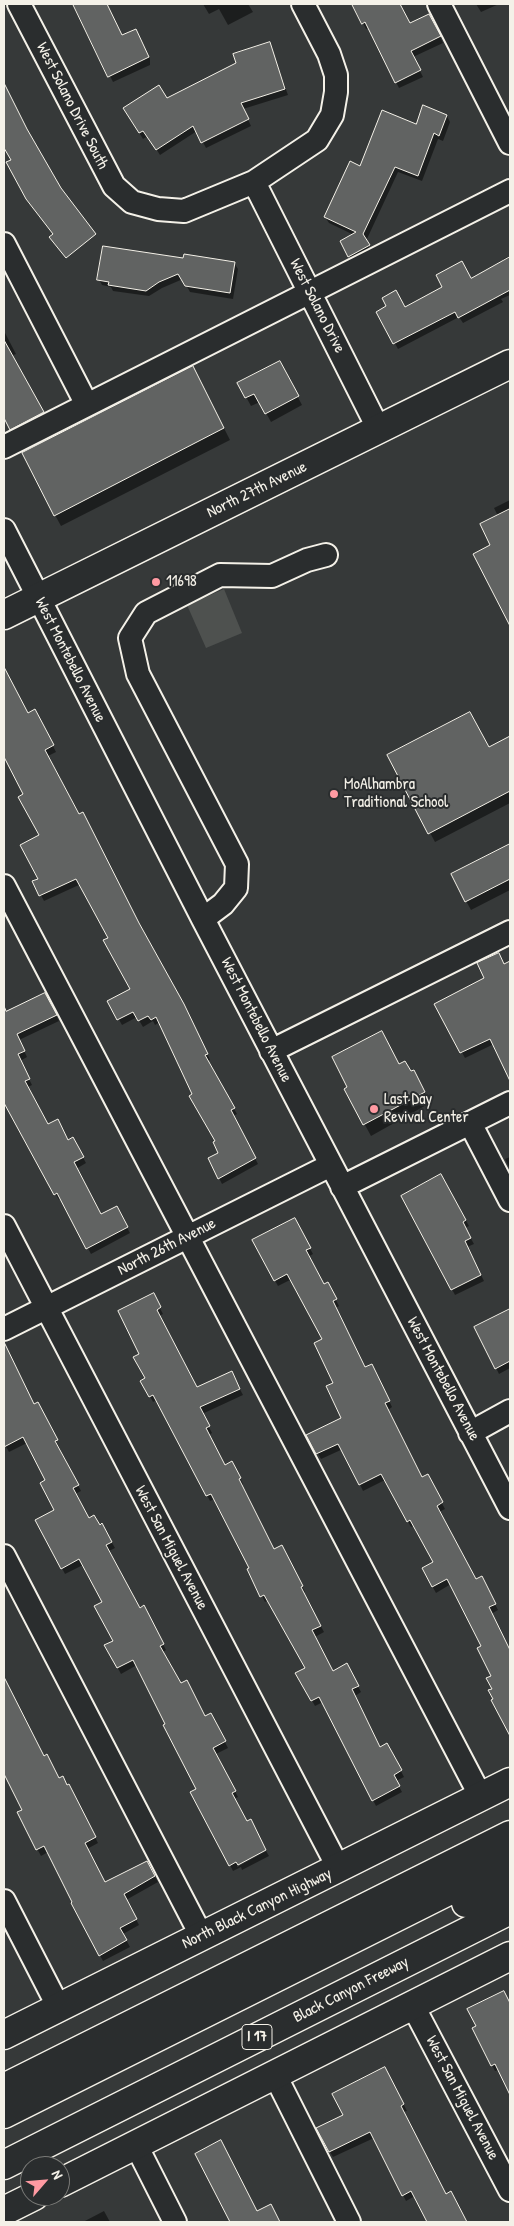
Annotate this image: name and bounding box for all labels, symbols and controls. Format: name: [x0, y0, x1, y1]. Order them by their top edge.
street label: West Solano Drive South: [32, 40, 112, 172]
street label: West Solano Drive: [285, 256, 349, 356]
street label: North 27th Avenue: [204, 457, 310, 523]
place label: 11698: [166, 572, 197, 592]
marker: 11698: [150, 576, 162, 588]
street label: West Montebello Avenue: [30, 595, 110, 725]
place label: MoAlhambra Traditional School: [344, 775, 448, 813]
marker: MoAlhambra Traditional School: [328, 788, 340, 800]
street label: West Montebello Avenue: [216, 955, 296, 1085]
place label: Last Day Revival Center: [384, 1090, 469, 1128]
marker: Last Day Revival Center: [368, 1103, 380, 1115]
street label: North 26th Avenue: [115, 1214, 219, 1280]
street label: West Montebello Avenue: [402, 1314, 484, 1444]
street label: West San Miguel Avenue: [130, 1483, 212, 1613]
street label: North Black Canyon Highway: [179, 1864, 335, 1954]
street label: Black Canyon Freeway: [290, 1953, 412, 2027]
road number: I 17: [242, 2024, 272, 2050]
street label: West San Miguel Avenue: [421, 2033, 503, 2163]
north arrow: [20, 2156, 70, 2206]
text: N: [48, 2167, 68, 2182]

